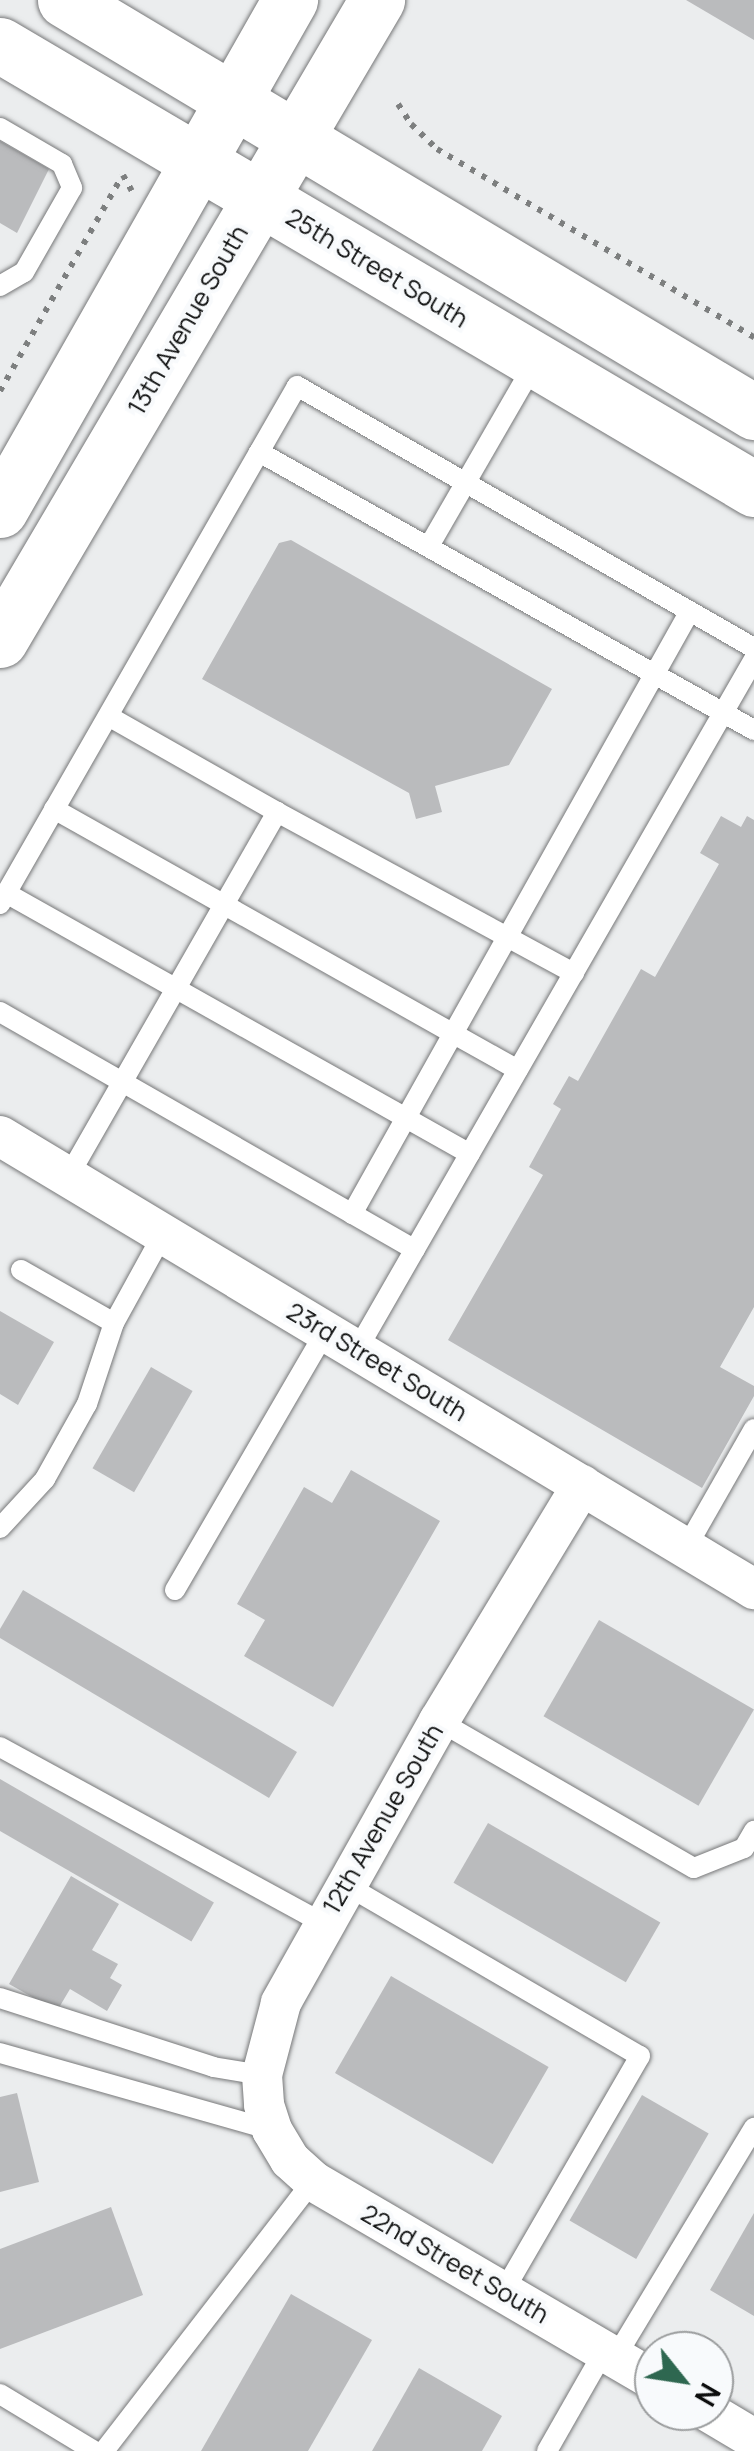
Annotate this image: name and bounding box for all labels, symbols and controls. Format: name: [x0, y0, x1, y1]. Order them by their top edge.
street label: 25th Street South: [281, 202, 473, 334]
street label: 13th Avenue South: [122, 220, 254, 420]
street label: 23rd Street South: [281, 1296, 473, 1428]
street label: 12th Avenue South: [316, 1719, 450, 1919]
street label: 22nd Street South: [356, 2198, 554, 2330]
north arrow: [634, 2331, 734, 2431]
text: N: [687, 2377, 730, 2413]

